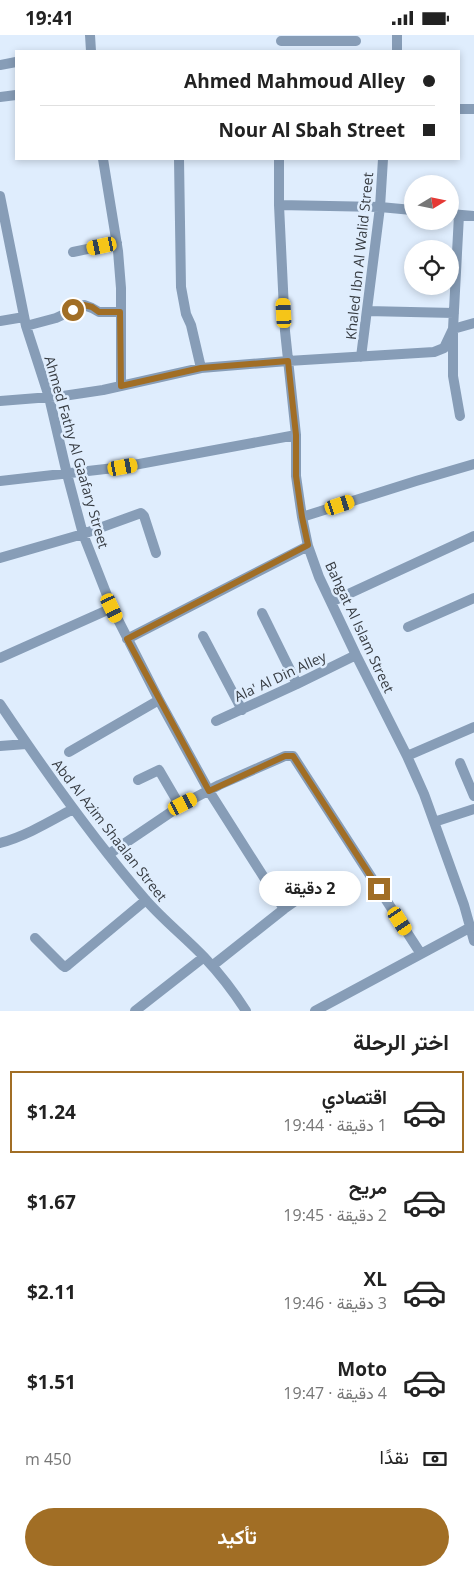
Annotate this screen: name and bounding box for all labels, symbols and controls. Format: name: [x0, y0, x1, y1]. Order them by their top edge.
text: 19:41: [25, 5, 74, 31]
text: Ahmed Mahmoud Alley: [184, 68, 405, 94]
text: Nour Al Sbah Street: [218, 117, 405, 143]
street label: Khaled Ibn Al Walid Street: [341, 171, 377, 341]
north arrow: [404, 175, 459, 230]
map controls: [404, 175, 459, 295]
car: [85, 236, 118, 256]
button: locate: [404, 240, 459, 295]
car: [275, 298, 292, 328]
route start: [62, 299, 84, 321]
street label: Ahmed Fathy Al Gaafary Street: [40, 354, 114, 550]
car: [106, 457, 139, 477]
car: [323, 493, 356, 517]
street label: Bahgat Al Islam Street: [321, 558, 399, 696]
car: [98, 591, 125, 625]
street label: Ala' Al Din Alley: [231, 646, 330, 706]
street label: Abd Al Azim Shaalan Street: [48, 755, 172, 905]
car: [166, 791, 199, 817]
callout: 2 دقيقة: [259, 871, 362, 907]
text: 2 دقيقة: [284, 877, 336, 899]
route end: [368, 878, 390, 900]
car: [385, 904, 414, 938]
text: اختر الرحلة: [353, 1026, 449, 1056]
text: اقتصادي: [322, 1084, 387, 1110]
icon: car: [402, 1090, 447, 1135]
text: $1.24: [27, 1099, 76, 1125]
text: 1 دقيقة · 19:44: [283, 1114, 387, 1136]
text: مريح: [349, 1174, 387, 1200]
icon: car: [402, 1180, 447, 1225]
text: $1.67: [27, 1189, 76, 1215]
text: 2 دقيقة · 19:45: [283, 1204, 387, 1226]
text: XL: [364, 1266, 387, 1292]
icon: car: [402, 1270, 447, 1315]
text: $2.11: [27, 1279, 76, 1305]
text: 3 دقيقة · 19:46: [283, 1292, 387, 1314]
text: Moto: [337, 1356, 387, 1382]
icon: car: [402, 1360, 447, 1405]
text: $1.51: [27, 1369, 76, 1395]
text: 4 دقيقة · 19:47: [283, 1382, 387, 1404]
text: نقدًا: [380, 1444, 409, 1470]
icon: cash: [421, 1445, 449, 1473]
text: 450 m: [25, 1448, 71, 1470]
button: تأكيد: [25, 1508, 449, 1566]

